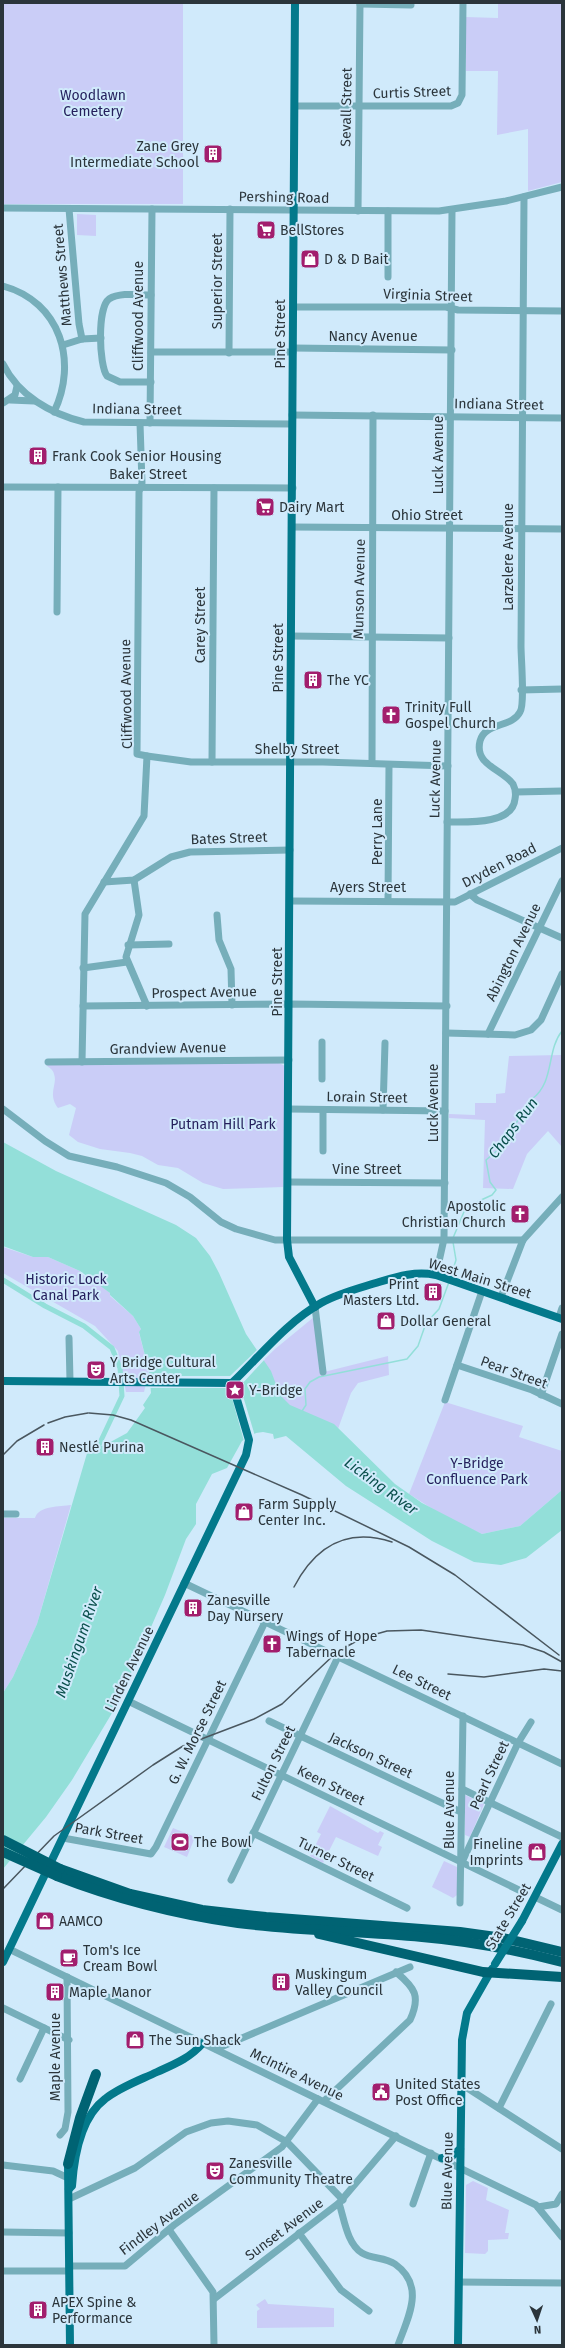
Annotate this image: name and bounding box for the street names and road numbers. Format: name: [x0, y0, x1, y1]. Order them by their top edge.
street label: Sevall Street: [337, 66, 356, 147]
street label: Curtis Street: [373, 83, 452, 102]
street label: Pershing Road: [238, 188, 329, 207]
street label: Matthews Street: [49, 222, 75, 327]
street label: Superior Street: [209, 232, 226, 329]
street label: Cliffwood Avenue: [130, 261, 147, 371]
street label: Virginia Street: [383, 285, 474, 306]
street label: Pine Street: [272, 298, 289, 369]
street label: Nancy Avenue: [328, 328, 418, 345]
street label: Indiana Street: [454, 395, 545, 414]
street label: Indiana Street: [92, 400, 183, 419]
street label: Luck Avenue: [430, 416, 447, 494]
street label: Baker Street: [109, 466, 188, 483]
street label: Larzelere Avenue: [500, 503, 517, 611]
street label: Ohio Street: [391, 507, 464, 524]
street label: Munson Avenue: [350, 539, 369, 639]
street label: Carey Street: [192, 586, 209, 663]
street label: Pine Street: [270, 622, 287, 693]
street label: Cliffwood Avenue: [117, 639, 136, 749]
street label: Luck Avenue: [426, 739, 445, 819]
street label: Shelby Street: [255, 741, 340, 758]
street label: Perry Lane: [369, 798, 386, 866]
street label: Bates Street: [190, 829, 269, 848]
street label: Dryden Road: [459, 839, 539, 892]
street label: Ayers Street: [330, 879, 407, 896]
street label: Abington Avenue: [482, 900, 545, 1004]
street label: Pine Street: [269, 946, 286, 1017]
street label: Prospect Avenue: [151, 983, 257, 1002]
street label: Grandview Avenue: [110, 1039, 226, 1058]
street label: Luck Avenue: [425, 1064, 442, 1142]
street label: Lorain Street: [326, 1088, 409, 1107]
street label: Vine Street: [332, 1161, 403, 1178]
street label: West Main Street: [426, 1255, 534, 1302]
street label: Pear Street: [478, 1353, 550, 1393]
street label: Linden Avenue: [101, 1623, 158, 1715]
street label: Lee Street: [389, 1661, 455, 1704]
street label: G. W. Morse Street: [165, 1676, 231, 1787]
street label: Fulton Street: [248, 1722, 299, 1804]
street label: Jackson Street: [326, 1729, 416, 1783]
street label: Pearl Street: [466, 1737, 513, 1812]
street label: Keen Street: [294, 1762, 368, 1810]
street label: Blue Avenue: [441, 1771, 458, 1849]
street label: Park Street: [73, 1819, 145, 1848]
street label: Turner Street: [295, 1834, 378, 1886]
street label: State Street: [482, 1879, 535, 1953]
street label: Maple Avenue: [47, 2013, 64, 2101]
street label: McIntire Avenue: [247, 2045, 346, 2104]
street label: Blue Avenue: [438, 2132, 457, 2210]
street label: Findley Avenue: [116, 2188, 203, 2259]
street label: Sunset Avenue: [242, 2195, 327, 2264]

